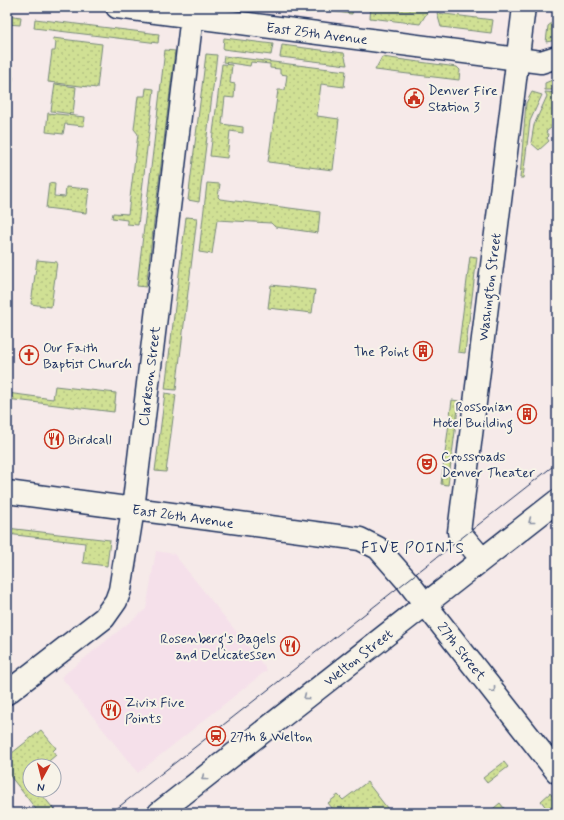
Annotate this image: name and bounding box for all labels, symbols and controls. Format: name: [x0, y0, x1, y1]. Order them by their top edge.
street label: East 25th Avenue: [265, 19, 369, 49]
place label: Denver Fire Station 3: [428, 82, 498, 116]
public building icon: Denver Fire Station 3: [403, 87, 425, 109]
street label: Washington Street: [474, 232, 508, 342]
street label: Clarkson Street: [135, 324, 165, 427]
place label: Our Faith Baptist Church: [43, 339, 132, 373]
building icon: The Point: [412, 340, 434, 362]
place label: The Point: [354, 343, 409, 361]
church icon: Our Faith Baptist Church: [18, 344, 40, 366]
place label: Rossonian Hotel Building: [433, 398, 513, 434]
building icon: Rossonian Hotel Building: [516, 403, 538, 425]
restaurant icon: Birdcall: [43, 428, 65, 450]
place label: Birdcall: [68, 431, 112, 449]
place label: Crossroads Denver Theater: [441, 448, 535, 482]
theatre icon: Crossroads Denver Theater: [416, 453, 438, 475]
street label: East 26th Avenue: [131, 501, 235, 533]
one-way arrow: [528, 516, 535, 523]
district label: FIVE POINTS: [361, 539, 465, 559]
street label: 27th Street: [433, 619, 490, 685]
street label: Welton Street: [320, 625, 397, 690]
place label: Rosenberg's Bagels and Delicatessen: [160, 630, 276, 664]
restaurant icon: Rosenberg's Bagels and Delicatessen: [279, 635, 301, 657]
one-way arrow: [488, 685, 495, 692]
one-way arrow: [304, 693, 311, 700]
place label: Zivix Five Points: [125, 694, 185, 728]
restaurant icon: Zivix Five Points: [100, 699, 122, 721]
station icon: 27th & Welton: [205, 725, 227, 747]
place label: 27th & Welton: [230, 728, 312, 746]
north arrow: [22, 758, 62, 798]
one-way arrow: [202, 773, 209, 780]
text: N: [36, 780, 45, 794]

